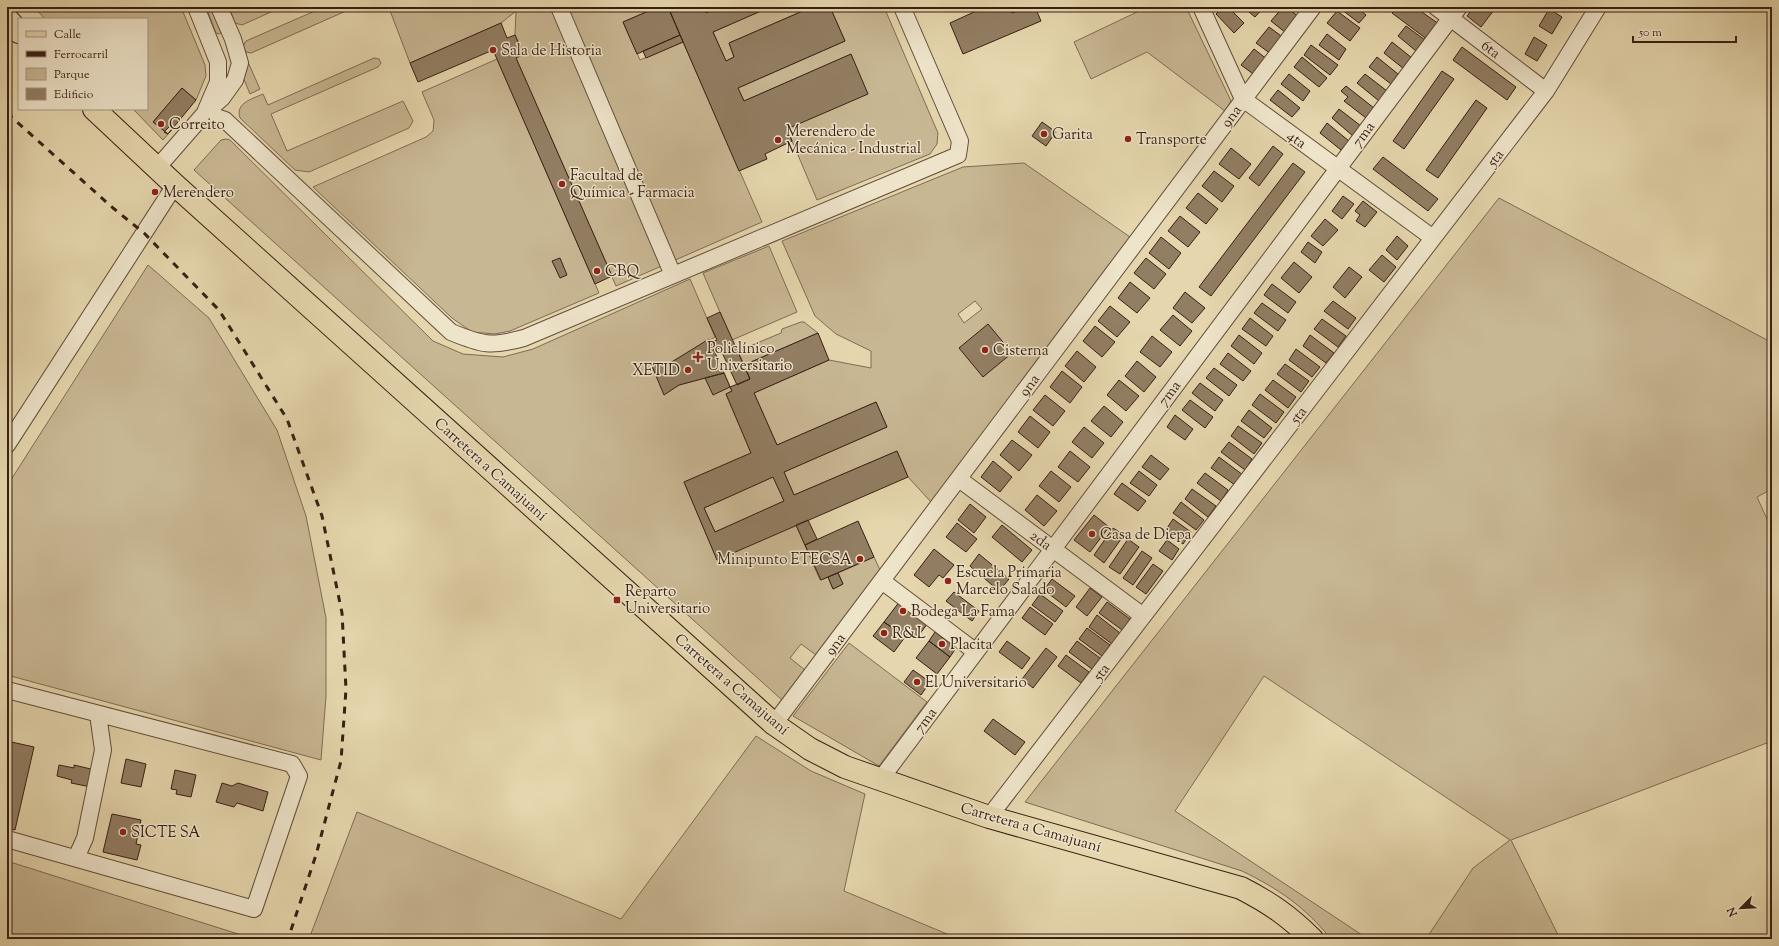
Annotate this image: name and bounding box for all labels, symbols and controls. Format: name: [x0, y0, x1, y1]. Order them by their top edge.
legend: [18, 18, 148, 110]
scale bar: [1633, 18, 1736, 44]
text: 50 m: [1638, 24, 1662, 42]
text: Calle: [54, 26, 82, 44]
street label: 6ta: [1476, 36, 1504, 64]
place label: Sala de Historia: [501, 41, 602, 62]
marker: Sala de Historia: [488, 45, 498, 55]
text: Ferrocarril: [54, 46, 109, 64]
text: Parque: [54, 66, 90, 84]
text: Edificio: [54, 86, 94, 104]
street label: 9na: [1217, 101, 1248, 132]
place label: Correito: [169, 115, 225, 136]
street label: 7ma: [1348, 118, 1381, 152]
marker: Correito: [156, 119, 166, 129]
place label: Merendero de Mecánica - Industrial: [786, 122, 921, 160]
place label: Garita: [1052, 125, 1093, 146]
street label: 4ta: [1282, 126, 1310, 154]
marker: Garita: [1039, 129, 1049, 139]
place label: Transporte: [1136, 130, 1207, 151]
marker: Transporte: [1123, 134, 1133, 144]
marker: Merendero de Mecánica - Industrial: [773, 135, 783, 145]
street label: 5ta: [1482, 146, 1510, 173]
place label: Facultad de Química - Farmacia: [570, 166, 695, 204]
marker: Facultad de Química - Farmacia: [557, 179, 567, 189]
place label: Merendero: [163, 183, 234, 204]
marker: Merendero: [150, 187, 160, 197]
place label: CBQ: [605, 262, 642, 283]
marker: CBQ: [592, 266, 602, 276]
place label: Policlínico Universitario: [707, 339, 792, 377]
place label: Cisterna: [993, 341, 1049, 362]
marker: Cisterna: [980, 345, 990, 355]
marker: Policlínico Universitario: [692, 351, 704, 363]
place label: XETID: [632, 361, 680, 382]
marker: XETID: [683, 365, 693, 375]
street label: 9na: [1015, 370, 1046, 401]
street label: 7ma: [1154, 377, 1187, 411]
street label: 5ta: [1285, 403, 1313, 430]
street label: Carretera a Camajuaní: [429, 414, 551, 527]
place label: Casa de Diepa: [1100, 525, 1192, 546]
street label: 2da: [1025, 526, 1055, 556]
marker: Casa de Diepa: [1087, 529, 1097, 539]
place label: Minipunto ETECSA: [717, 550, 852, 571]
marker: Minipunto ETECSA: [855, 554, 865, 564]
place label: Escuela Primaria Marcelo Salado: [956, 563, 1062, 601]
marker: Escuela Primaria Marcelo Salado: [943, 576, 953, 586]
place label: Reparto Universitario: [625, 582, 710, 620]
marker: Reparto Universitario: [612, 595, 622, 605]
place label: Bodega La Fama: [911, 602, 1015, 623]
marker: Bodega La Fama: [898, 606, 908, 616]
place label: R&L: [892, 624, 926, 645]
marker: R&L: [879, 628, 889, 638]
street label: Carretera a Camajuaní: [669, 629, 793, 741]
street label: 9na: [821, 629, 852, 660]
place label: Placita: [950, 635, 992, 656]
marker: Placita: [937, 639, 947, 649]
street label: 5ta: [1088, 660, 1116, 687]
place label: El Universitario: [925, 673, 1027, 694]
marker: El Universitario: [912, 677, 922, 687]
street label: 7ma: [910, 704, 943, 738]
street label: Carretera a Camajuaní: [958, 798, 1103, 859]
place label: SICTE SA: [131, 823, 200, 844]
marker: SICTE SA: [118, 827, 128, 837]
north arrow: [1721, 888, 1761, 928]
text: N: [1724, 904, 1742, 920]

